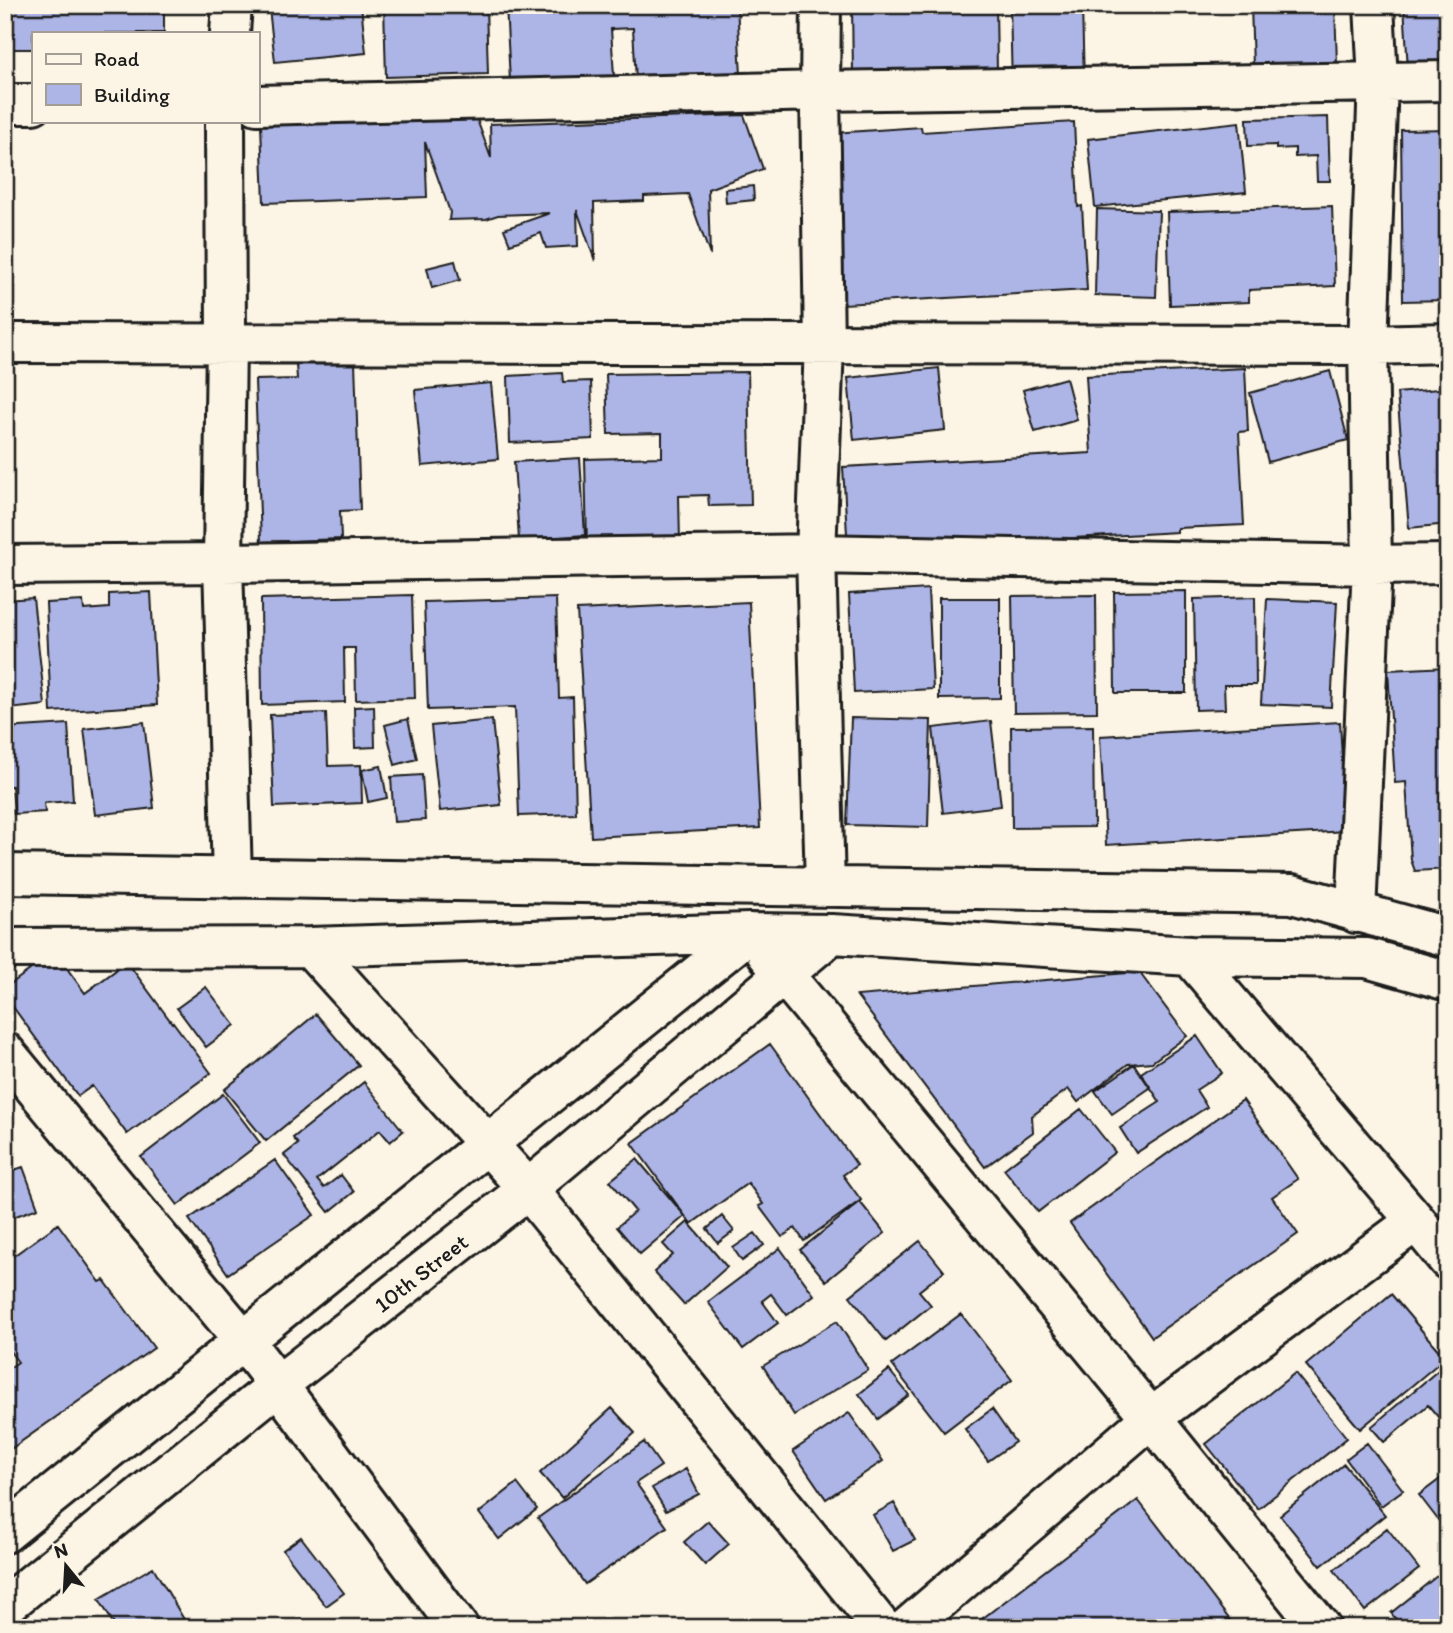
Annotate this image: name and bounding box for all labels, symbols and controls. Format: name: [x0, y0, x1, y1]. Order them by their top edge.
legend: [32, 32, 259, 122]
text: Road: [94, 46, 140, 71]
text: Building: [94, 82, 170, 107]
street label: 10th Street: [368, 1227, 474, 1318]
north arrow: [32, 1532, 102, 1602]
text: N: [51, 1537, 71, 1563]

